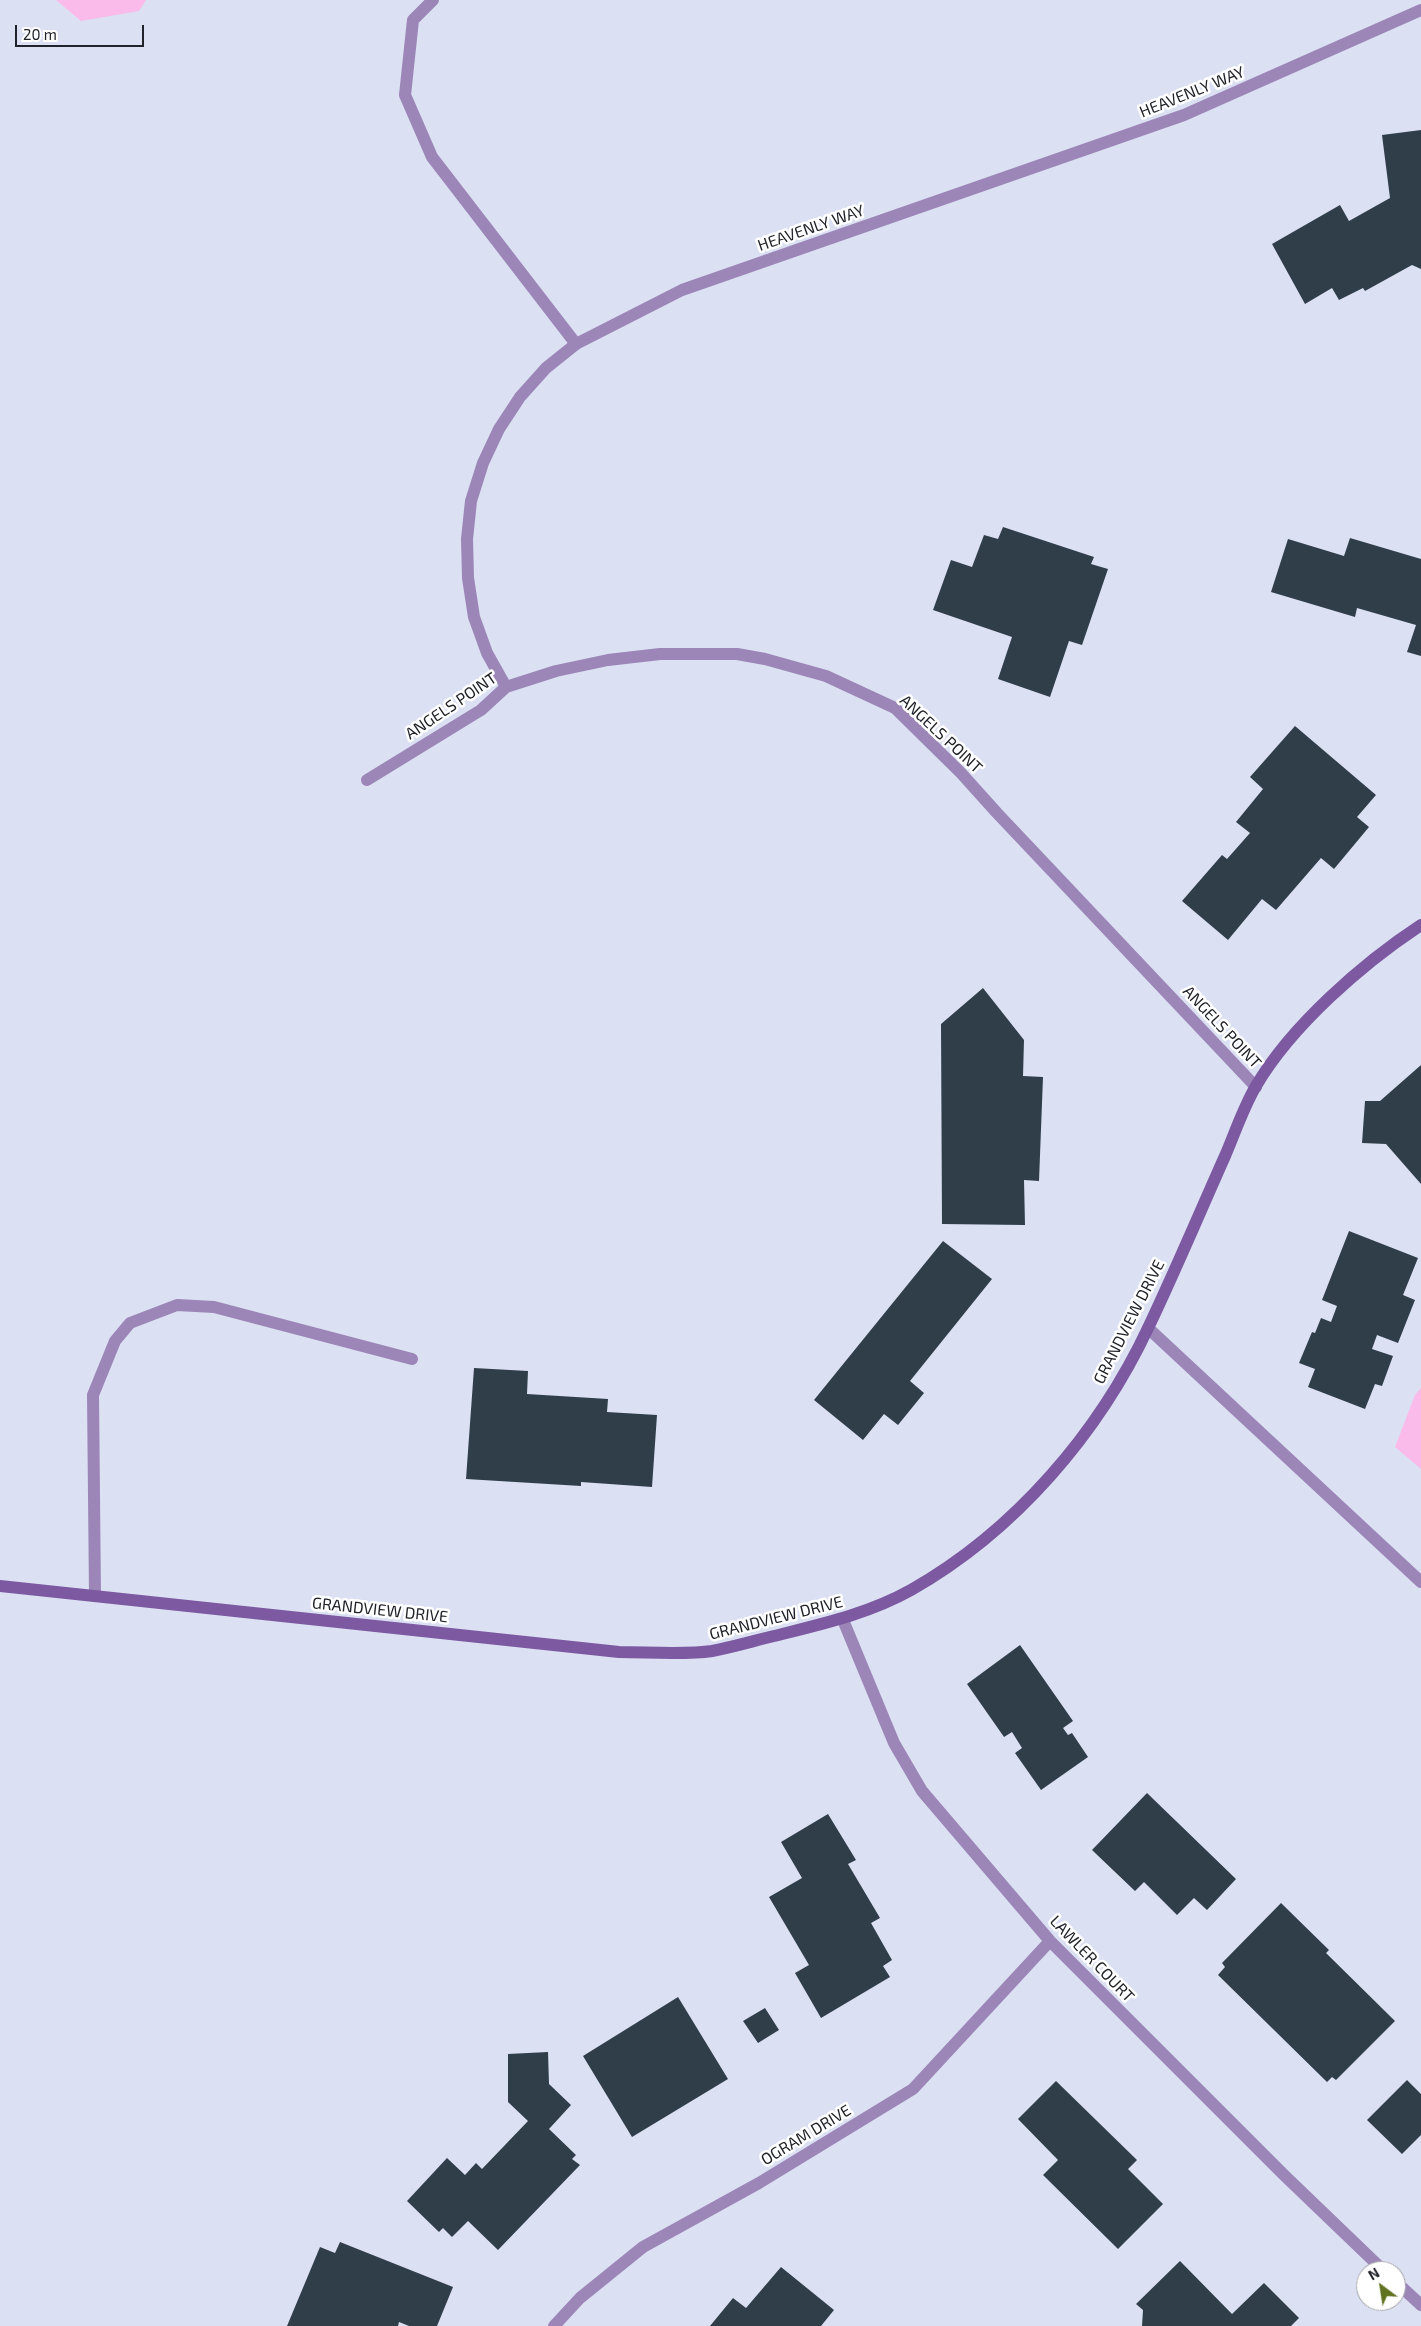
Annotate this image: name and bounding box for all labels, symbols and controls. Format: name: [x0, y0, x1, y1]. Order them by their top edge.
scale bar: [18, 15, 146, 47]
text: 20 m: [23, 25, 57, 43]
street label: HEAVENLY WAY: [1137, 62, 1247, 122]
street label: HEAVENLY WAY: [755, 201, 867, 255]
street label: ANGELS POINT: [402, 668, 500, 744]
street label: ANGELS POINT: [896, 691, 986, 777]
street label: ANGELS POINT: [1179, 982, 1265, 1072]
street label: GRANDVIEW DRIVE: [1089, 1257, 1169, 1387]
street label: GRANDVIEW DRIVE: [707, 1592, 845, 1644]
street label: GRANDVIEW DRIVE: [311, 1593, 449, 1627]
street label: LAWLER COURT: [1046, 1912, 1138, 2006]
street label: OGRAM DRIVE: [758, 2101, 854, 2169]
north arrow: [1356, 2261, 1406, 2311]
text: N: [1365, 2264, 1382, 2283]

